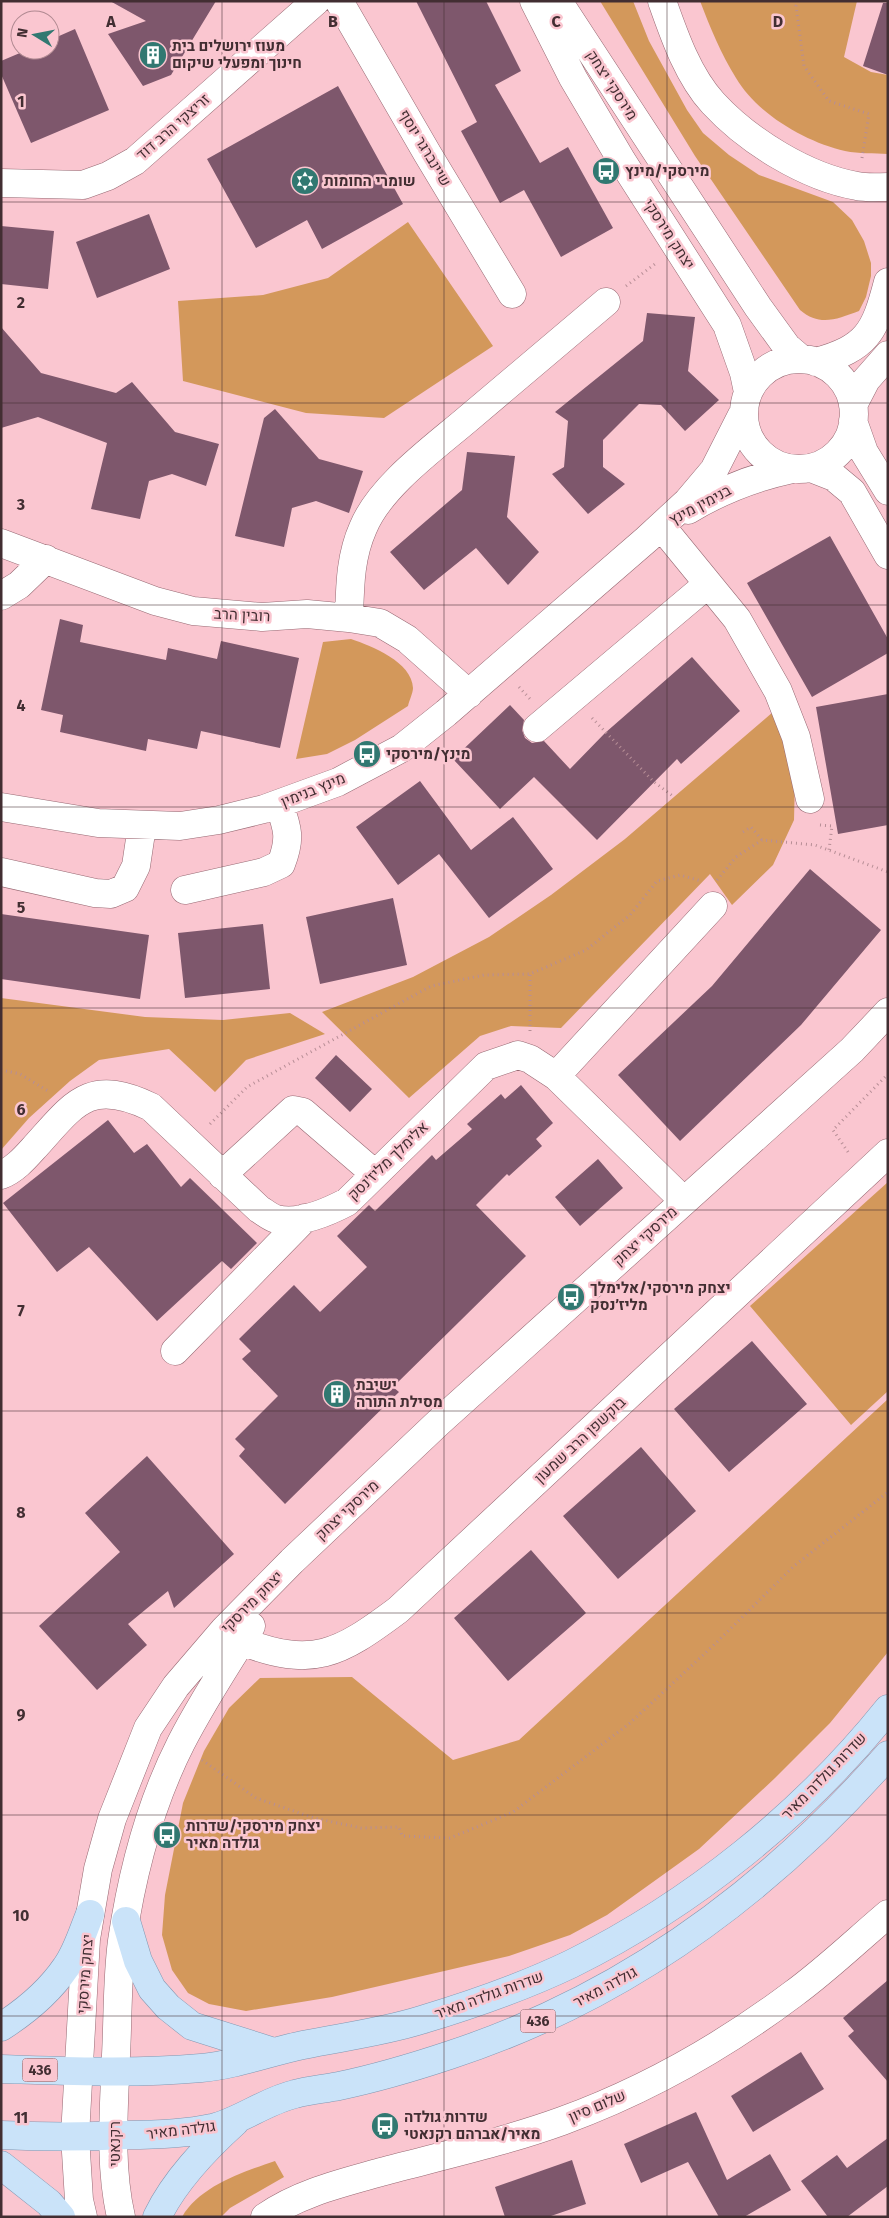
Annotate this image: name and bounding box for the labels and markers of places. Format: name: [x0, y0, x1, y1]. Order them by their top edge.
place label: מעוז ירושלים בית חינוך ומפעלי שיקום: [172, 37, 302, 72]
building icon: מעוז ירושלים בית חינוך ומפעלי שיקום: [138, 40, 168, 70]
bus stop icon: מירסקי/מינץ: [591, 156, 621, 186]
place label: מירסקי/מינץ: [625, 162, 709, 180]
synagogue icon: שומרי החומות: [290, 166, 320, 196]
place label: שומרי החומות: [324, 172, 416, 190]
bus stop icon: מינץ/מירסקי: [352, 739, 382, 769]
place label: מינץ/מירסקי: [386, 745, 470, 763]
place label: יצחק מירסקי/אלימלך מליז׳נסק: [590, 1279, 731, 1314]
bus stop icon: יצחק מירסקי/אלימלך מליז׳נסק: [556, 1282, 586, 1312]
place label: ישיבת מסילת התורה: [356, 1376, 443, 1411]
building icon: ישיבת מסילת התורה: [322, 1379, 352, 1409]
place label: יצחק מירסקי/שדרות גולדה מאיר: [186, 1817, 321, 1852]
bus stop icon: יצחק מירסקי/שדרות גולדה מאיר: [152, 1820, 182, 1850]
place label: שדרות גולדה מאיר/אברהם רקנאטי: [404, 2108, 541, 2143]
bus stop icon: שדרות גולדה מאיר/אברהם רקנאטי: [370, 2111, 400, 2141]

